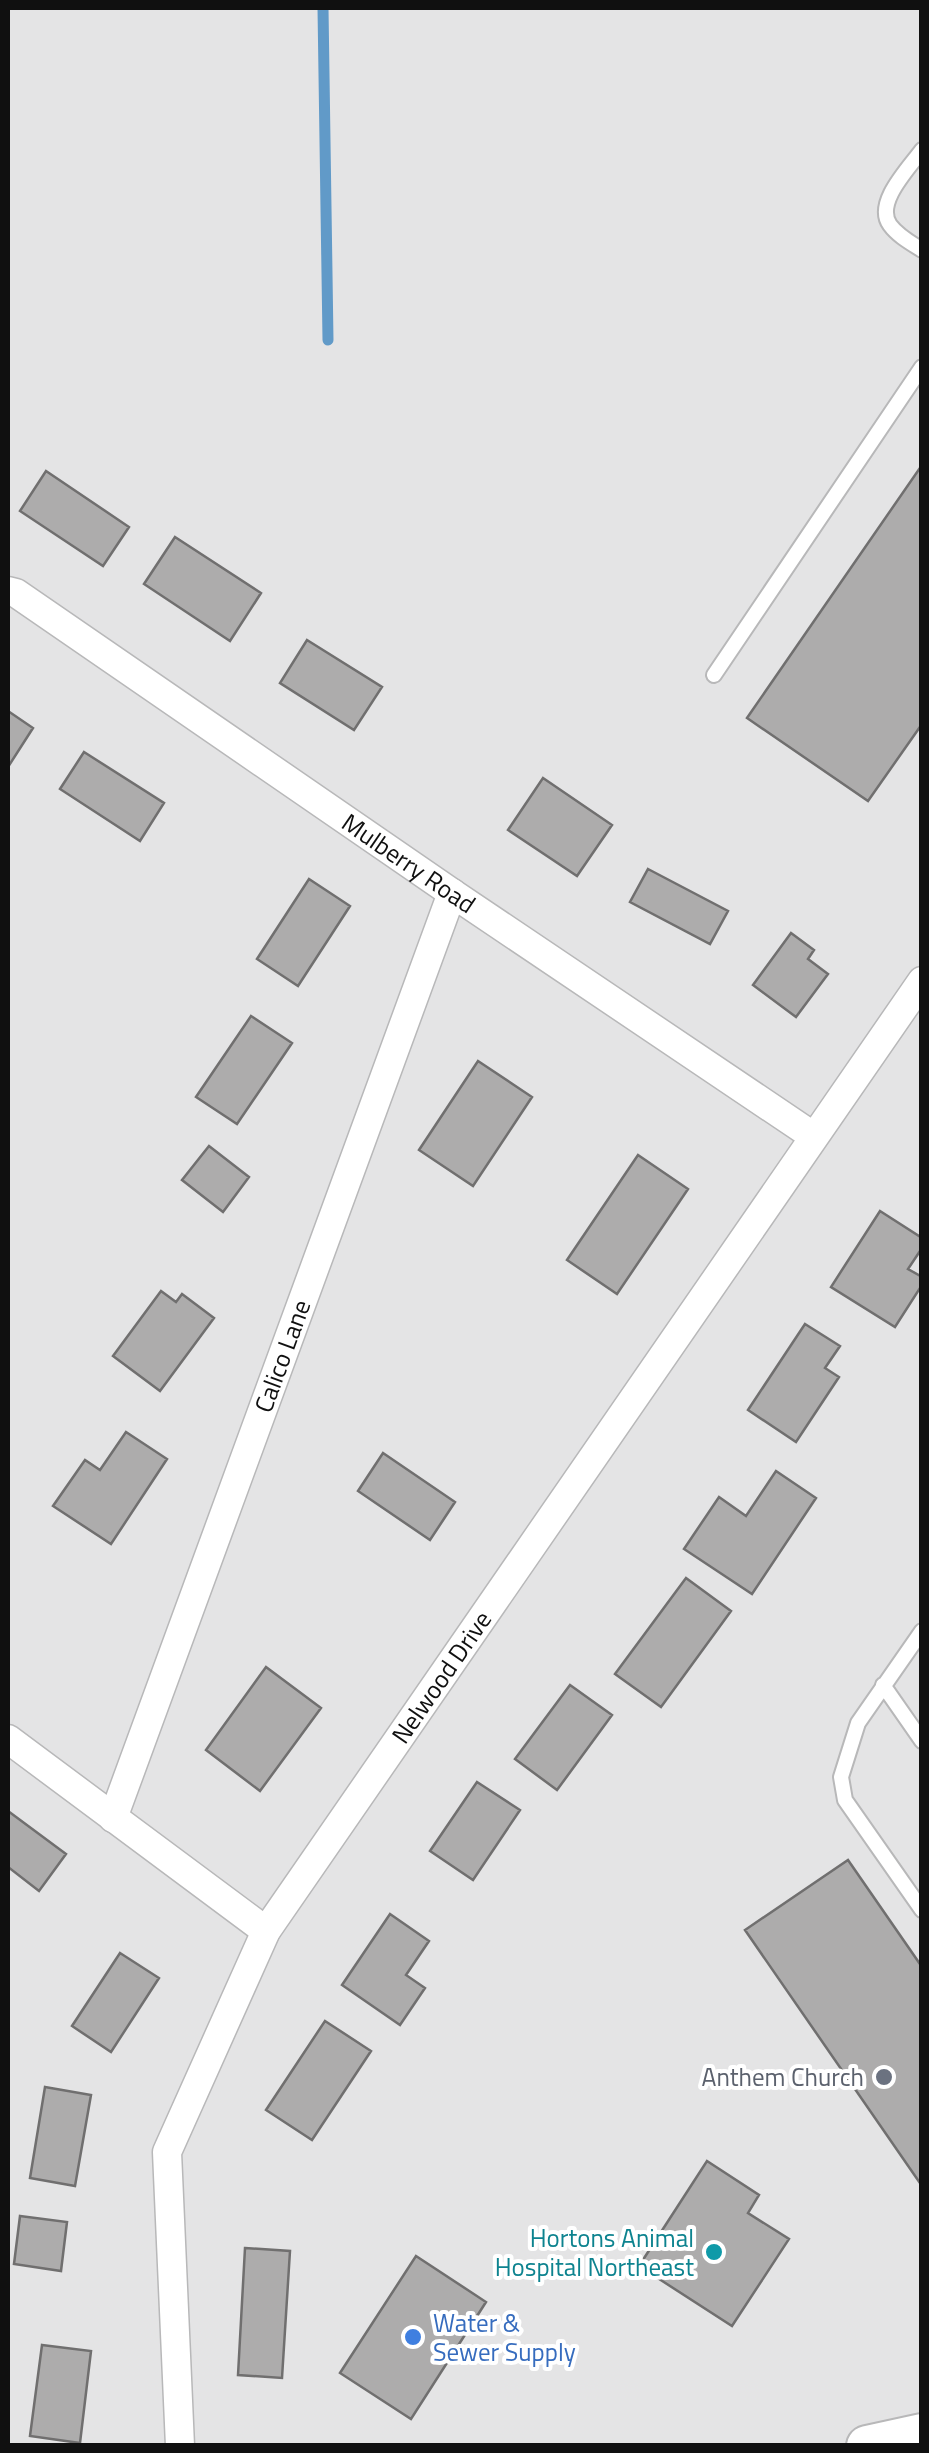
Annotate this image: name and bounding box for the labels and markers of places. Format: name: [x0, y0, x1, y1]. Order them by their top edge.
place label: Anthem Church: [701, 2058, 864, 2096]
marker: Anthem Church: [873, 2066, 895, 2088]
place label: Hortons Animal Hospital Northeast: [495, 2219, 694, 2286]
marker: Hortons Animal Hospital Northeast: [703, 2241, 725, 2263]
place label: Water & Sewer Supply: [433, 2304, 576, 2371]
marker: Water & Sewer Supply: [402, 2326, 424, 2348]

